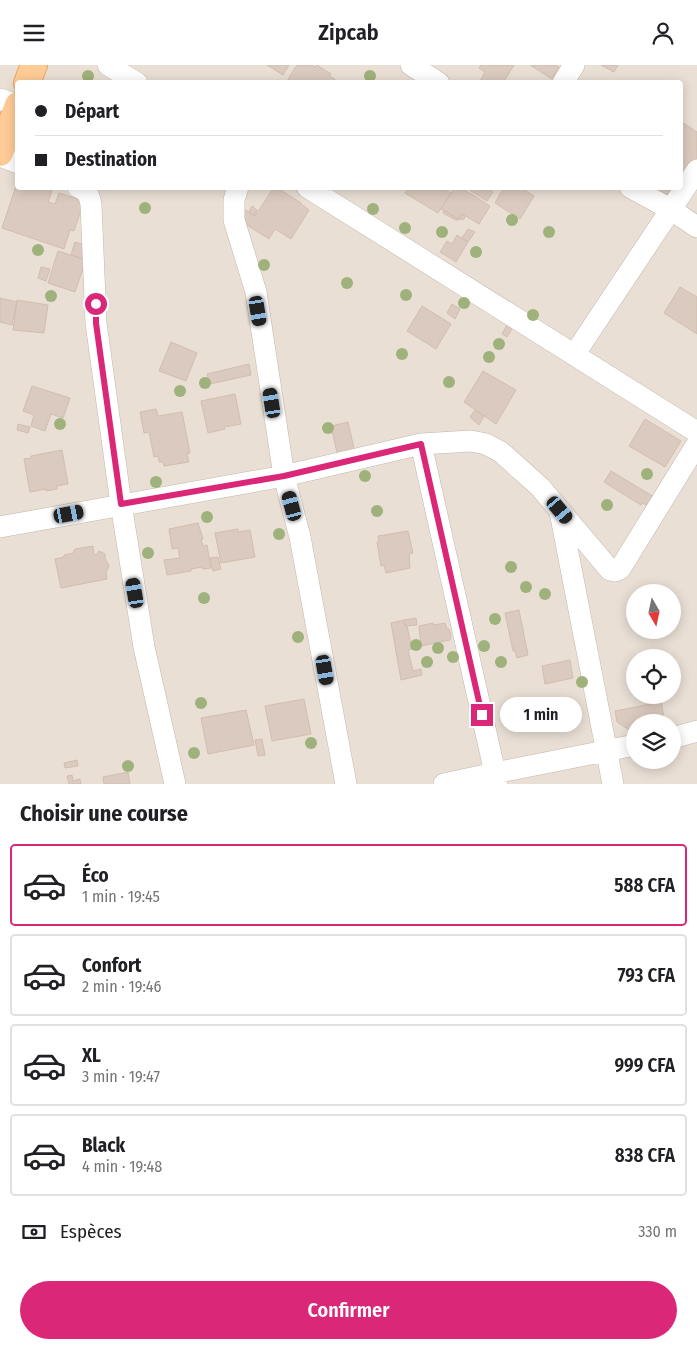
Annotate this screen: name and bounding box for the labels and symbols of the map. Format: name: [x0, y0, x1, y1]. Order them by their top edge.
route start: [85, 293, 107, 315]
car: [248, 295, 267, 327]
car: [262, 387, 281, 419]
car: [280, 490, 303, 522]
car: [544, 494, 575, 526]
car: [52, 504, 85, 524]
car: [125, 577, 144, 609]
north arrow: [626, 584, 681, 639]
car: [315, 654, 334, 686]
callout: 1 min: [500, 697, 582, 733]
route end: [471, 704, 493, 726]

